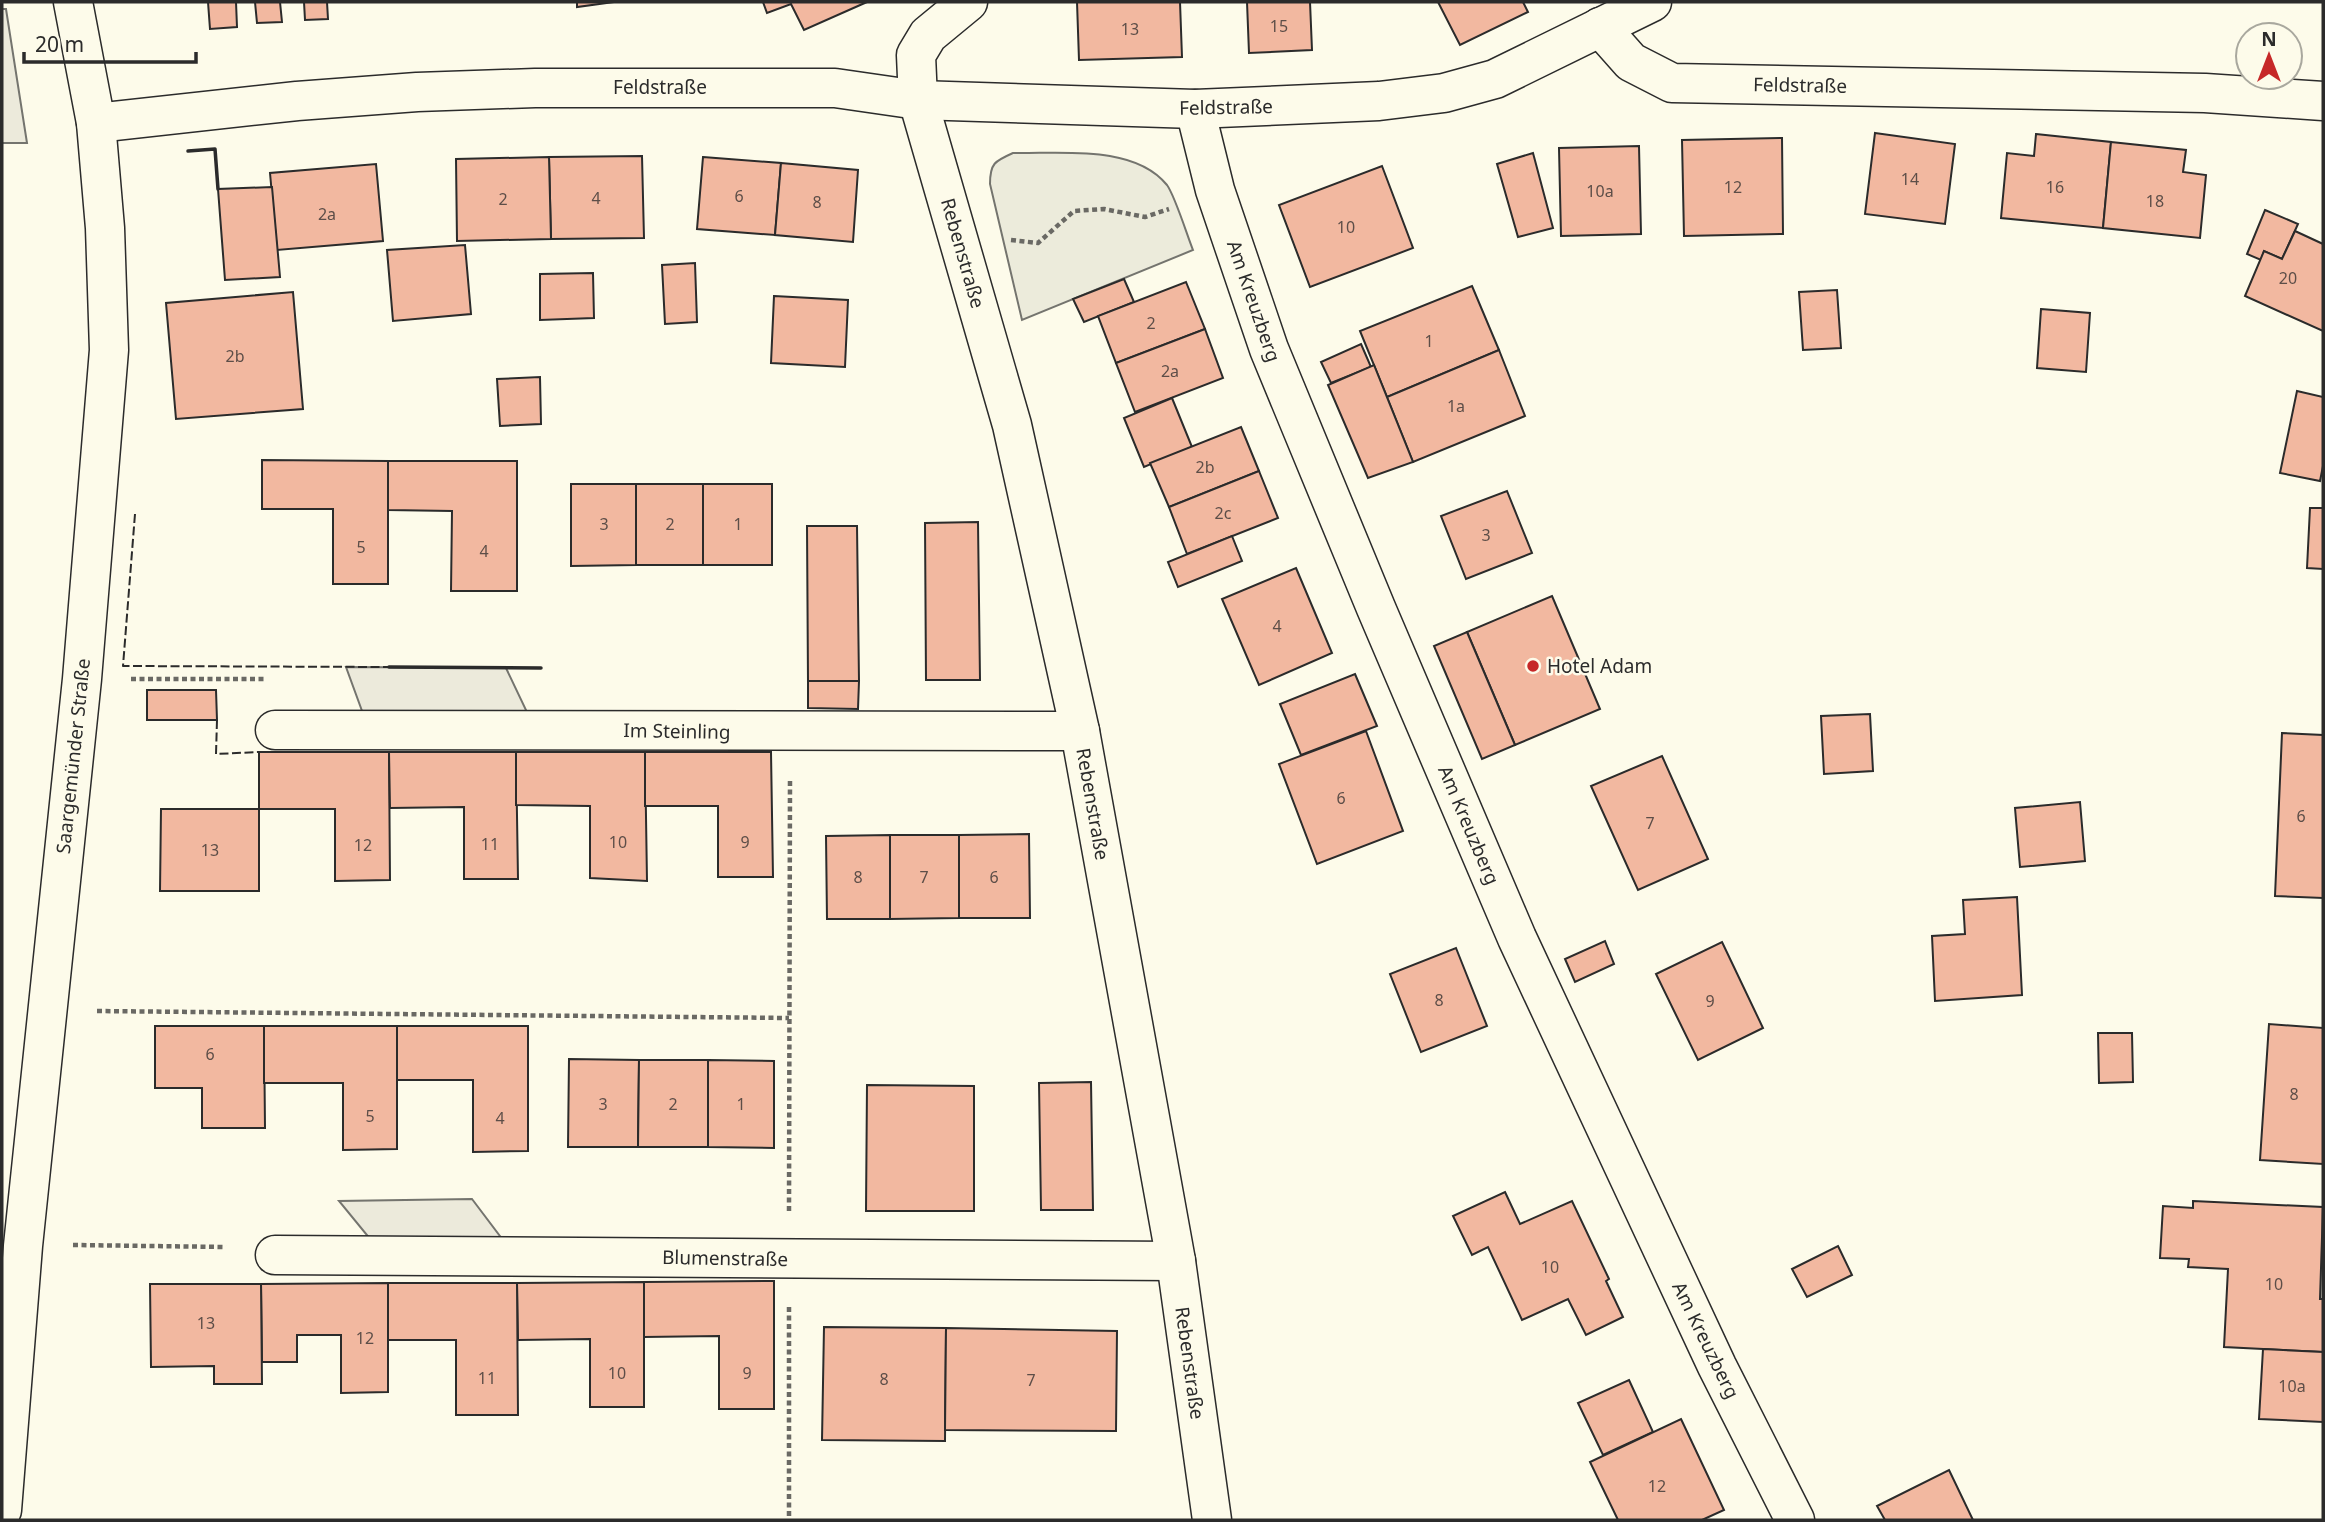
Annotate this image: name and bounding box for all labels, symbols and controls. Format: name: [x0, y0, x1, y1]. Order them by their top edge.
house number: 15: [1270, 15, 1288, 37]
house number: 13: [1121, 18, 1139, 40]
scale bar: [24, 21, 196, 65]
north arrow: [2234, 21, 2304, 91]
text: N: [2261, 26, 2277, 52]
text: 20 m: [35, 30, 84, 58]
street label: Feldstraße: [1753, 71, 1847, 99]
street label: Feldstraße: [613, 74, 707, 100]
street label: Feldstraße: [1179, 93, 1273, 121]
house number: 14: [1901, 168, 1919, 190]
house number: 12: [1724, 176, 1742, 198]
house number: 16: [2046, 176, 2064, 198]
house number: 10a: [1586, 180, 1614, 202]
house number: 6: [734, 185, 744, 207]
house number: 4: [591, 187, 601, 209]
house number: 2: [498, 188, 508, 210]
house number: 18: [2146, 190, 2164, 212]
house number: 8: [812, 191, 822, 213]
street label: Rebenstraße: [935, 195, 991, 311]
house number: 2a: [318, 203, 336, 225]
house number: 10: [1337, 216, 1355, 238]
street label: Am Kreuzberg: [1221, 237, 1287, 365]
house number: 20: [2279, 267, 2297, 289]
house number: 2: [1146, 312, 1156, 334]
house number: 1: [1424, 330, 1434, 352]
house number: 2b: [226, 345, 245, 367]
house number: 2a: [1161, 360, 1179, 382]
house number: 1a: [1447, 395, 1465, 417]
house number: 2b: [1196, 456, 1215, 478]
house number: 2c: [1215, 502, 1232, 524]
house number: 3: [599, 513, 609, 535]
house number: 2: [665, 513, 675, 535]
house number: 1: [733, 513, 743, 535]
house number: 3: [1481, 524, 1491, 546]
house number: 5: [356, 536, 366, 558]
house number: 4: [479, 540, 489, 562]
house number: 4: [1272, 615, 1282, 637]
place label: Hotel Adam: [1547, 653, 1652, 679]
street label: Saargemünder Straße: [50, 657, 96, 855]
marker: Hotel Adam: [1525, 658, 1541, 674]
street label: Im Steinling: [623, 717, 731, 745]
street label: Rebenstraße: [1070, 746, 1116, 862]
street label: Am Kreuzberg: [1432, 761, 1506, 889]
house number: 6: [1336, 787, 1346, 809]
house number: 6: [2296, 805, 2306, 827]
house number: 7: [1645, 812, 1655, 834]
house number: 10: [609, 831, 627, 853]
house number: 9: [740, 831, 750, 853]
house number: 11: [481, 833, 499, 855]
house number: 12: [354, 834, 372, 856]
house number: 13: [201, 839, 219, 861]
house number: 8: [853, 866, 863, 888]
house number: 7: [919, 866, 929, 888]
house number: 6: [989, 866, 999, 888]
house number: 8: [1434, 989, 1444, 1011]
house number: 9: [1705, 990, 1715, 1012]
house number: 6: [205, 1043, 215, 1065]
house number: 8: [2289, 1083, 2299, 1105]
house number: 3: [598, 1093, 608, 1115]
house number: 2: [668, 1093, 678, 1115]
house number: 1: [736, 1093, 746, 1115]
house number: 5: [365, 1105, 375, 1127]
house number: 4: [495, 1107, 505, 1129]
street label: Blumenstraße: [662, 1244, 788, 1272]
house number: 10: [1541, 1256, 1559, 1278]
house number: 10: [2265, 1273, 2283, 1295]
street label: Am Kreuzberg: [1666, 1277, 1746, 1403]
street label: Rebenstraße: [1169, 1305, 1211, 1421]
house number: 13: [197, 1312, 215, 1334]
house number: 12: [356, 1327, 374, 1349]
house number: 10: [608, 1362, 626, 1384]
house number: 9: [742, 1362, 752, 1384]
house number: 11: [478, 1367, 496, 1389]
house number: 8: [879, 1368, 889, 1390]
house number: 7: [1026, 1369, 1036, 1391]
house number: 10a: [2278, 1375, 2306, 1397]
house number: 12: [1648, 1475, 1666, 1497]

